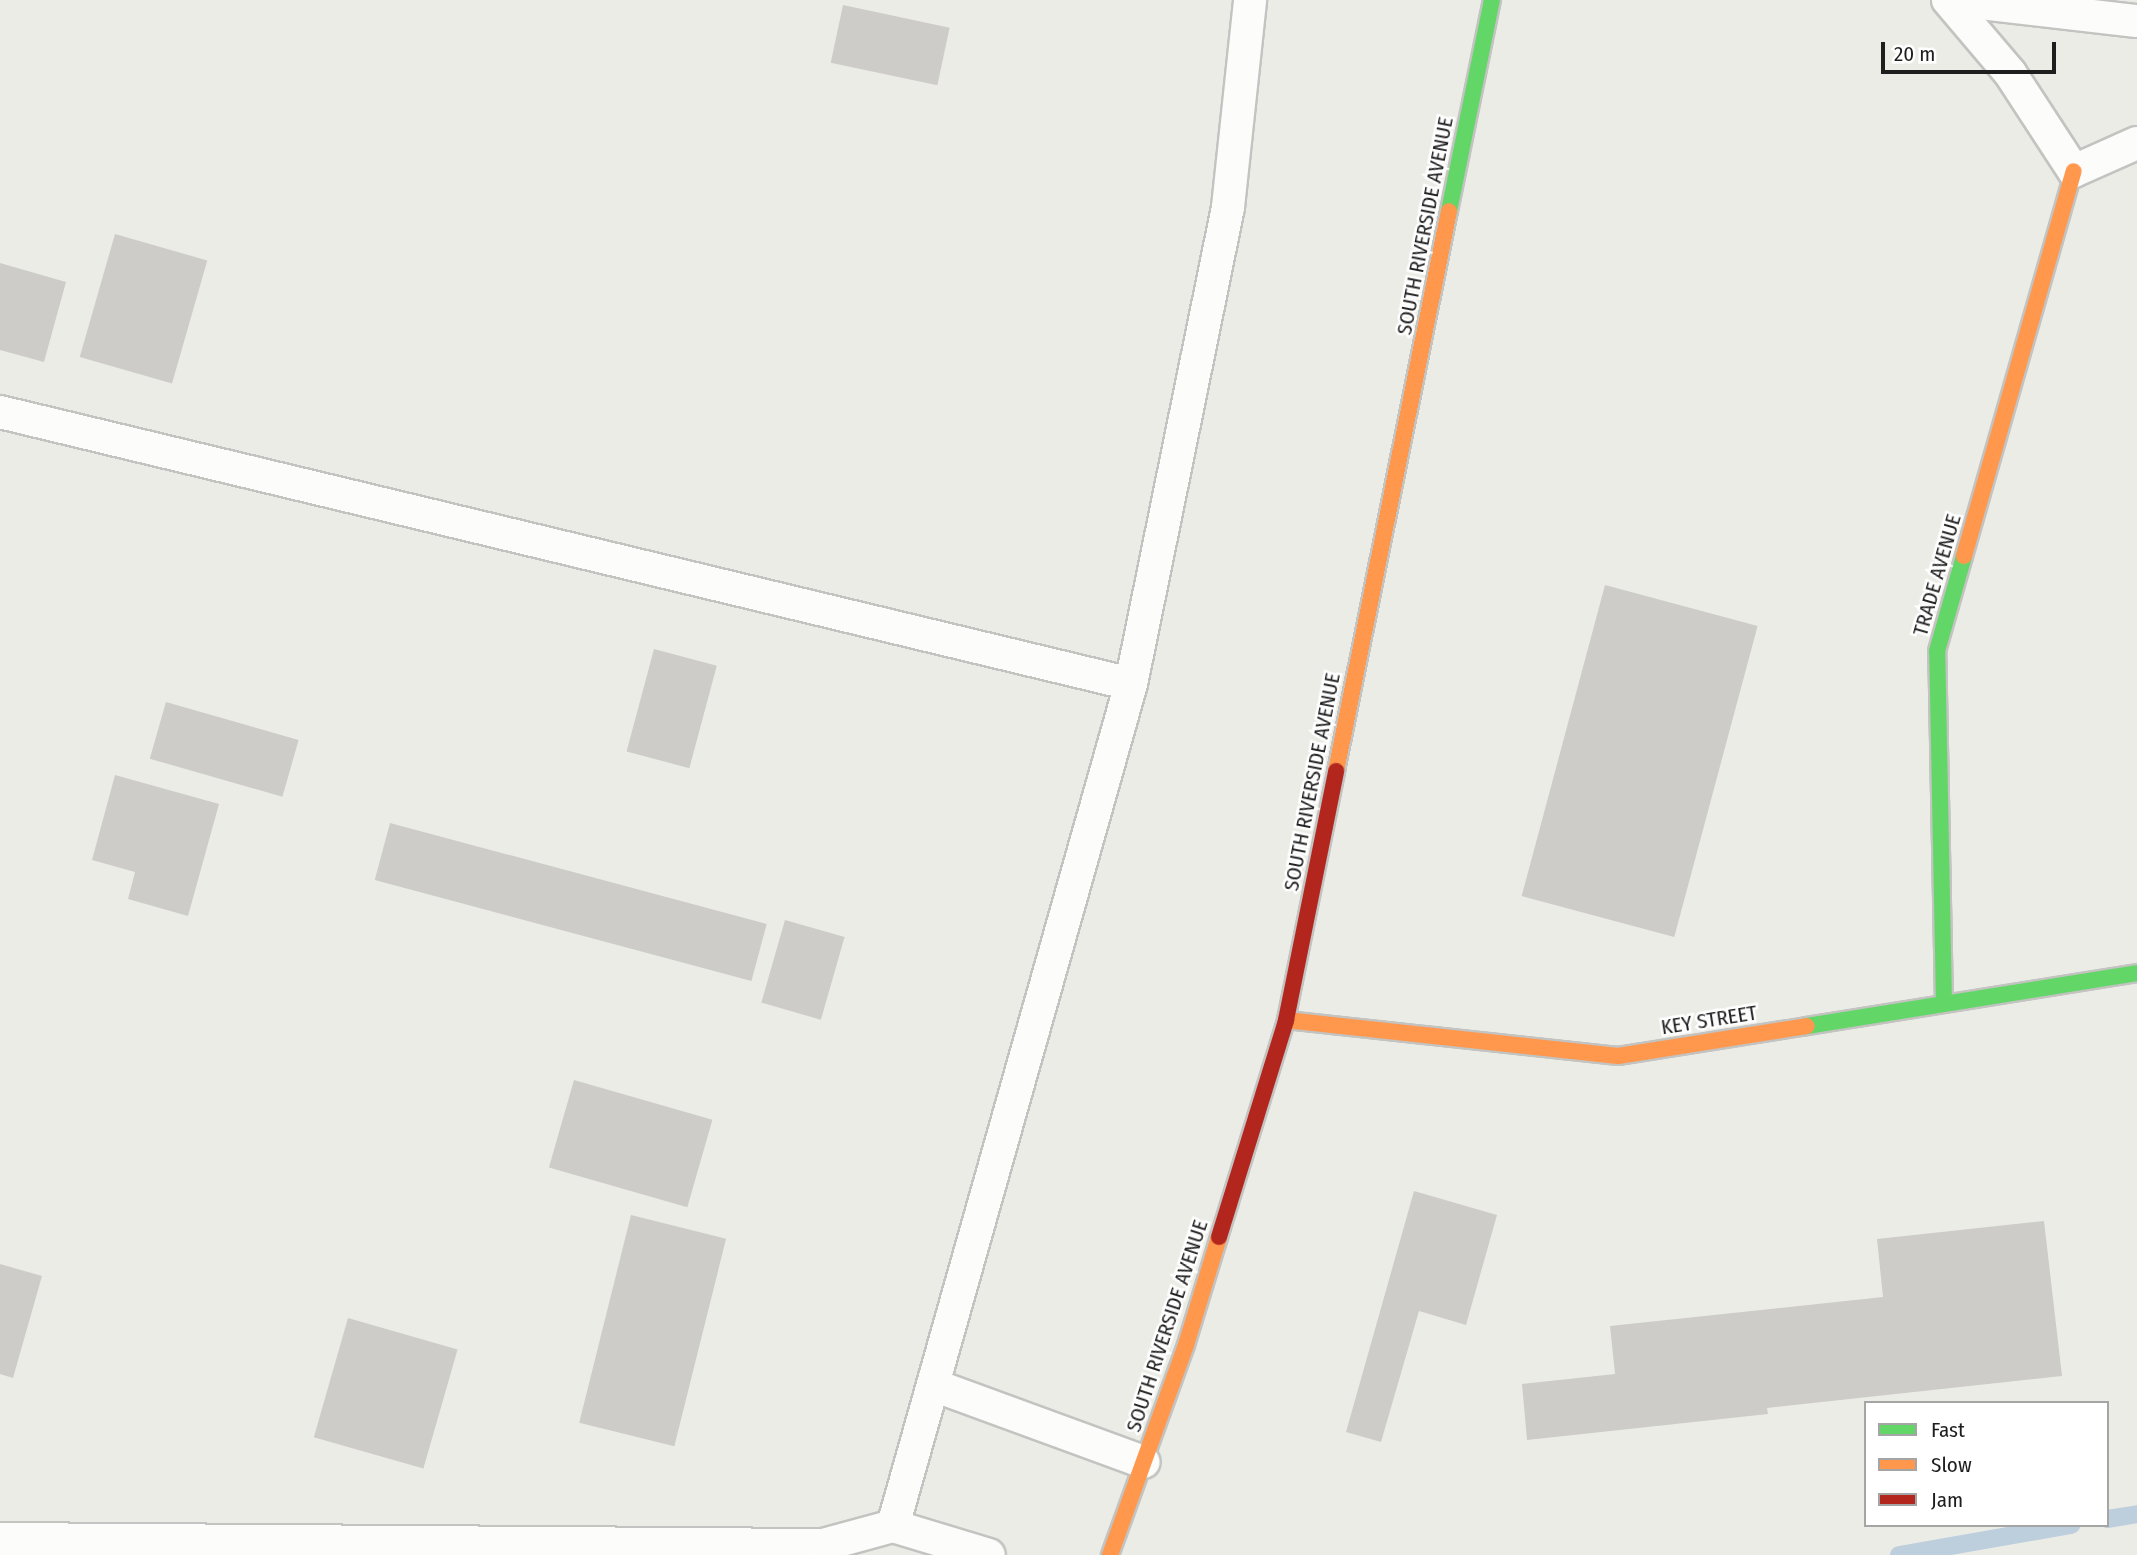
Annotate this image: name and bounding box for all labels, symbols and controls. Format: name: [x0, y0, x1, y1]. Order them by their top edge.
scale bar: [1885, 28, 2060, 72]
text: 20 m: [1894, 41, 1935, 67]
street label: SOUTH RIVERSIDE AVENUE: [1392, 115, 1458, 337]
street label: TRADE AVENUE: [1908, 511, 1966, 639]
street label: SOUTH RIVERSIDE AVENUE: [1279, 671, 1345, 893]
street label: KEY STREET: [1659, 1000, 1759, 1040]
street label: SOUTH RIVERSIDE AVENUE: [1121, 1217, 1213, 1435]
legend: [1864, 1401, 2109, 1527]
text: Fast: [1931, 1417, 1965, 1443]
text: Slow: [1931, 1452, 1972, 1478]
text: Jam: [1931, 1487, 1963, 1513]

